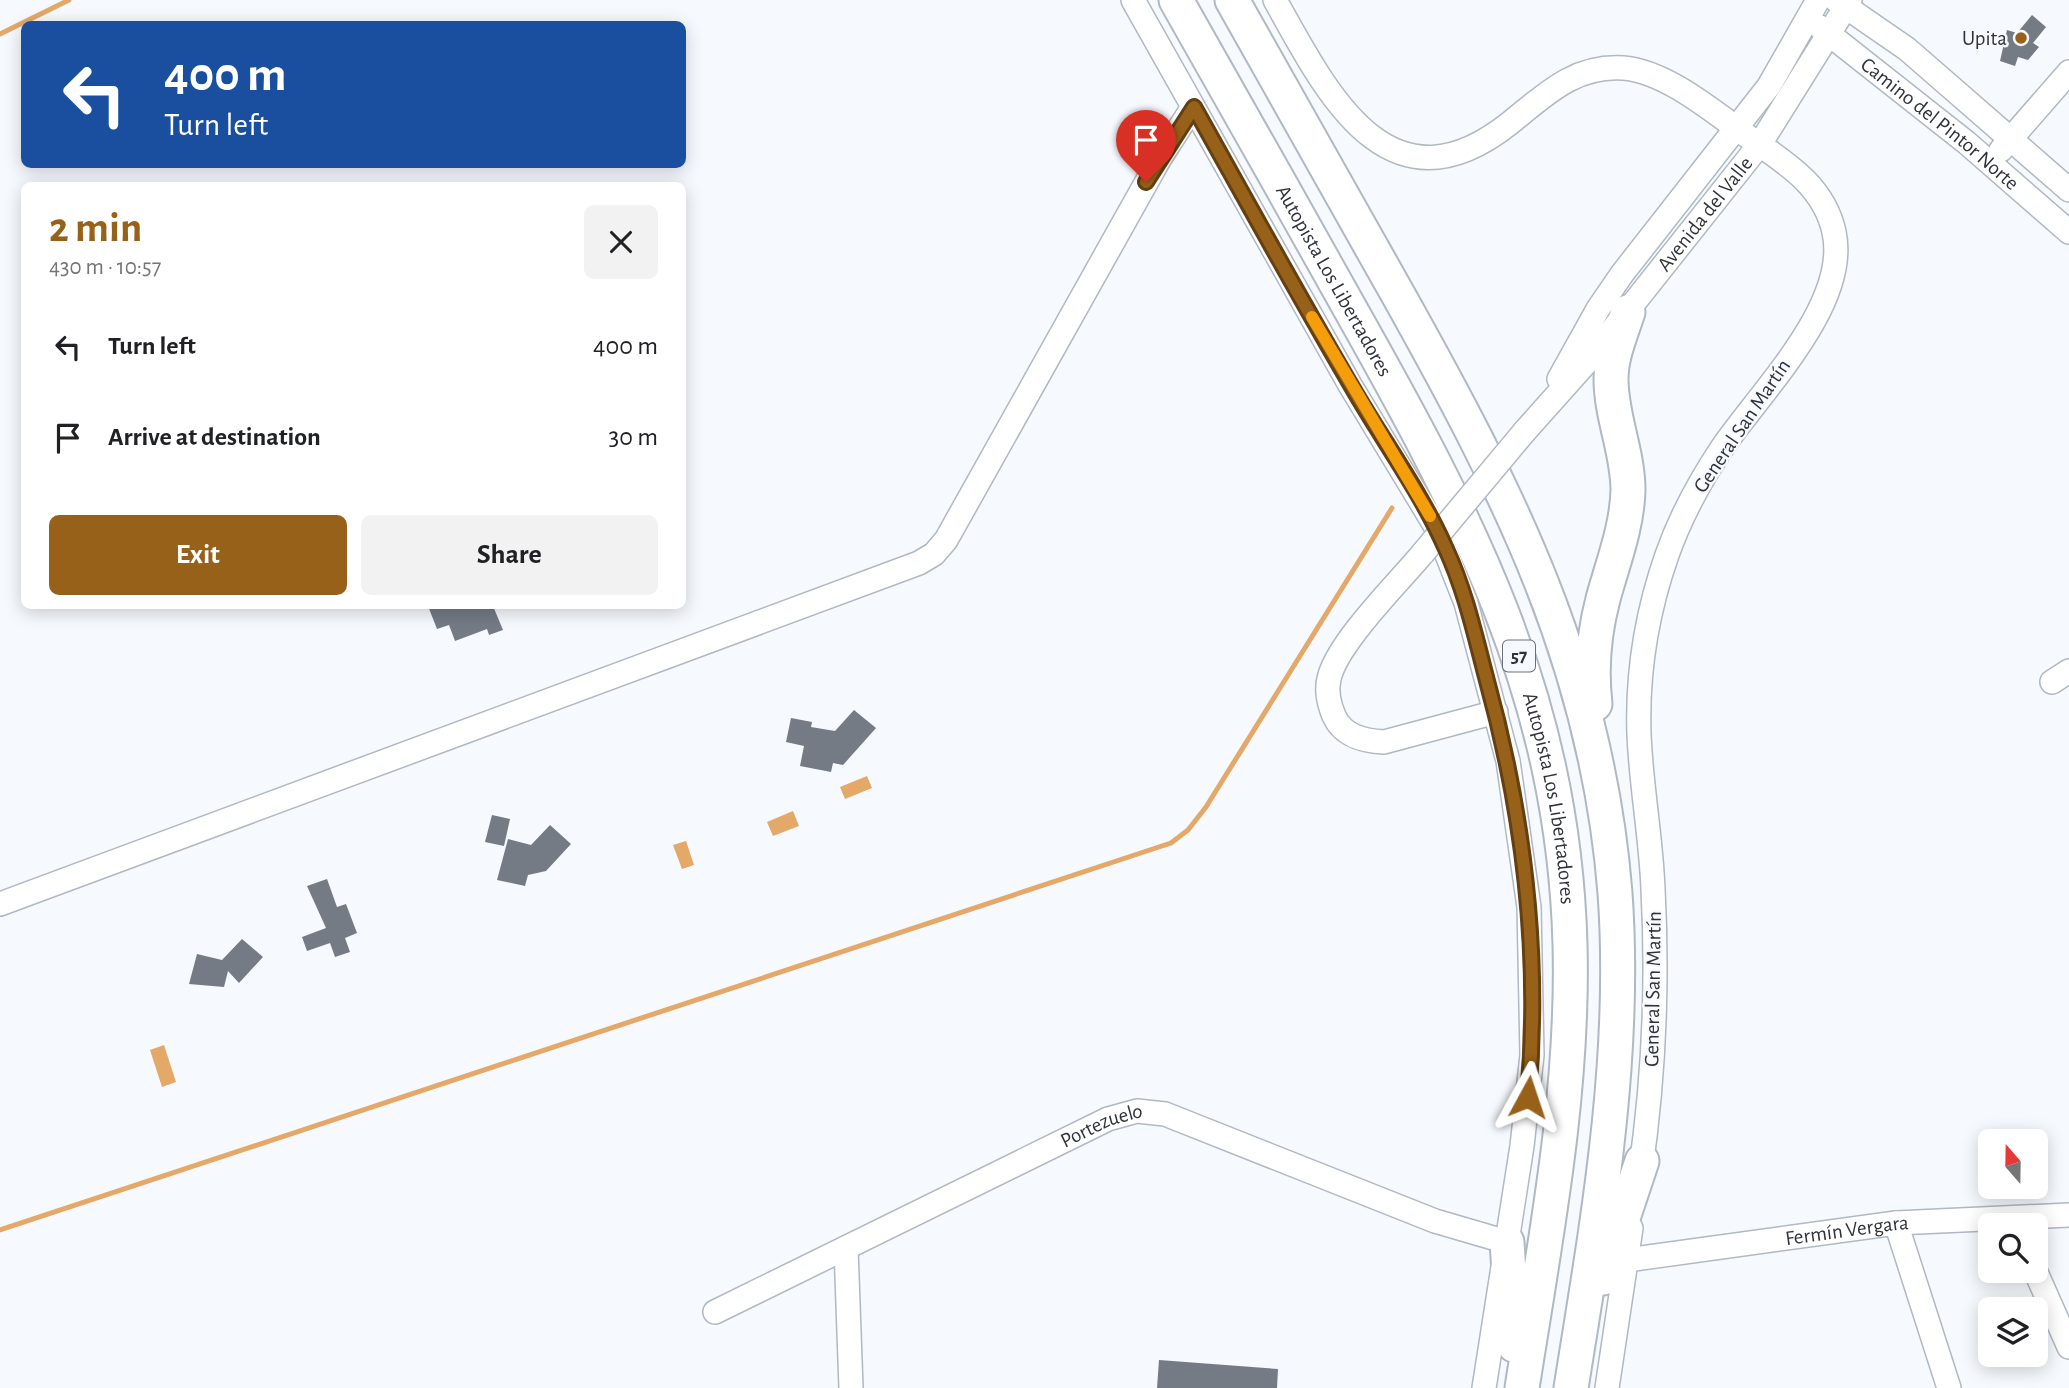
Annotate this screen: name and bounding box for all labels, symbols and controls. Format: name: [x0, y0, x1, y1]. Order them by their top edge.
place label: Upita: [1962, 28, 2007, 49]
marker: Upita: [2013, 30, 2029, 46]
icon: left: [49, 49, 140, 140]
text: 400 m: [164, 51, 287, 100]
street label: Camino del Pintor Norte: [1857, 53, 2023, 194]
text: Turn left: [164, 109, 268, 141]
pin: [1116, 110, 1176, 182]
icon: arrive: [1127, 121, 1165, 159]
street label: Avenida del Valle: [1653, 153, 1756, 275]
street label: Autopista Los Libertadores: [1272, 181, 1396, 380]
button: close: [584, 205, 658, 279]
text: 2 min: [49, 207, 142, 249]
text: 430 m · 10:57: [49, 256, 161, 279]
icon: left: [49, 328, 87, 366]
text: Turn left: [108, 333, 196, 359]
text: 400 m: [593, 333, 658, 359]
street label: General San Martín: [1690, 356, 1794, 496]
icon: arrive: [49, 419, 87, 457]
text: Arrive at destination: [108, 424, 321, 450]
text: 30 m: [608, 424, 658, 450]
button: Exit: [49, 515, 347, 595]
button: Share: [361, 515, 658, 595]
road number: 57: [1503, 640, 1535, 671]
street label: Autopista Los Libertadores: [1519, 690, 1579, 905]
street label: General San Martín: [1641, 911, 1665, 1067]
position arrow: [1491, 1060, 1565, 1134]
street label: Portezuelo: [1057, 1100, 1144, 1151]
north arrow: [1978, 1129, 2048, 1199]
map controls: [1978, 1129, 2048, 1367]
street label: Fermín Vergara: [1784, 1212, 1909, 1249]
button: search: [1978, 1213, 2048, 1283]
button: layers: [1978, 1297, 2048, 1367]

